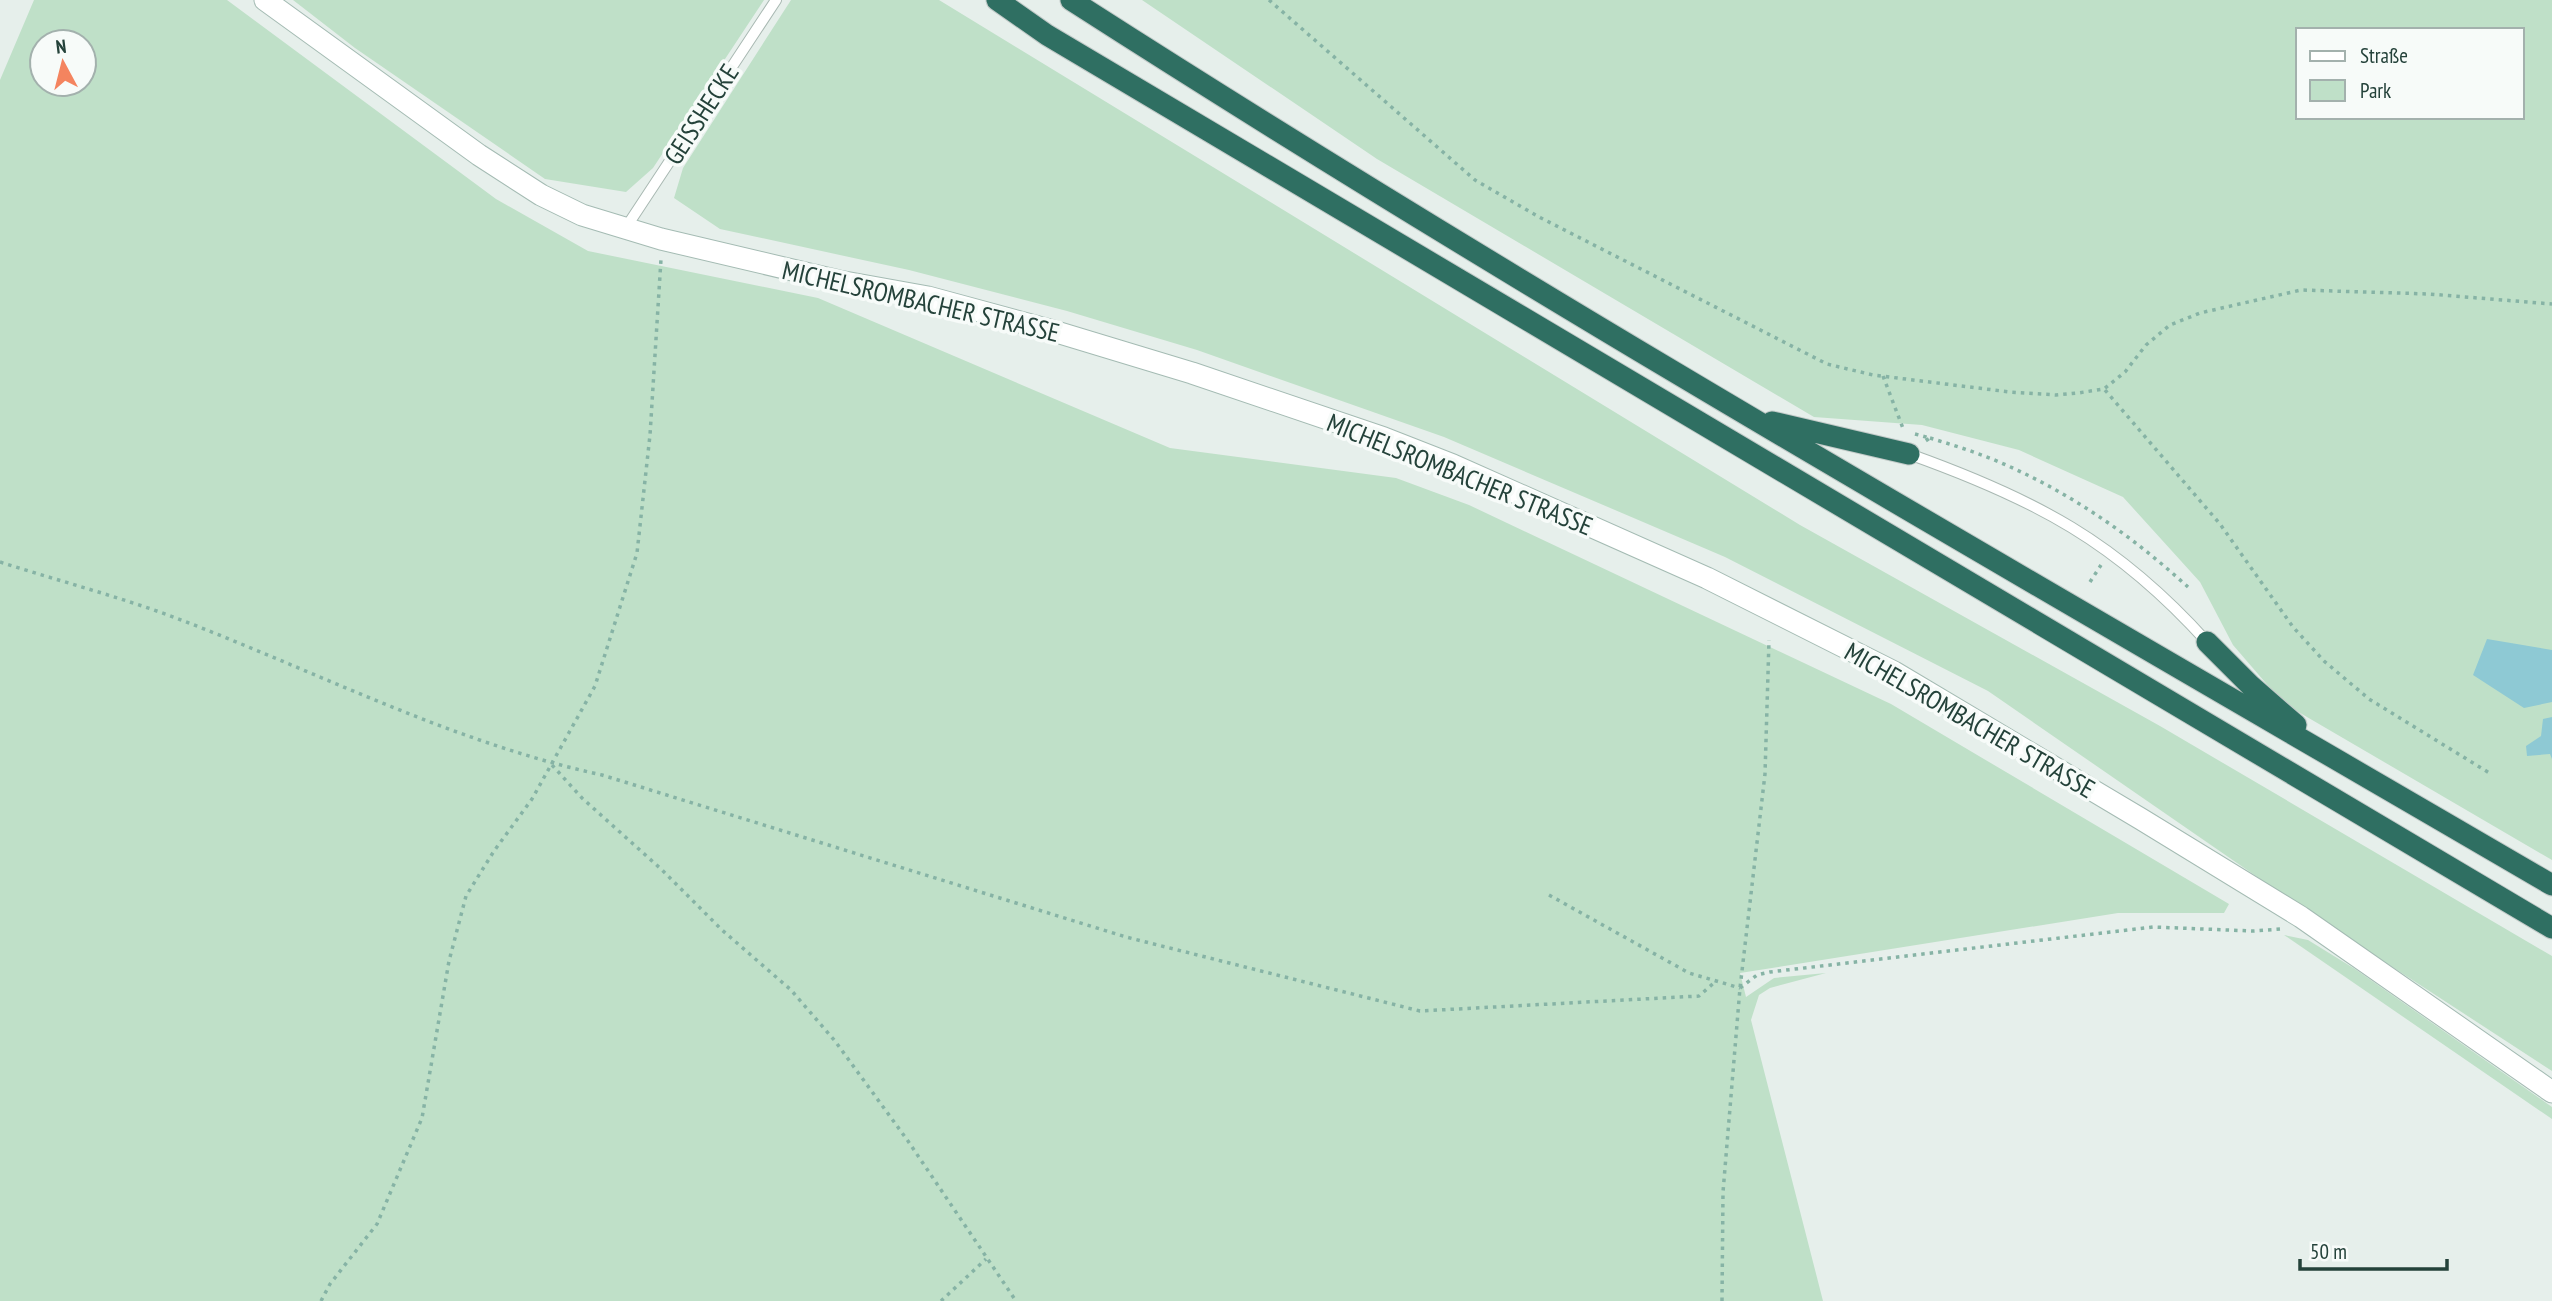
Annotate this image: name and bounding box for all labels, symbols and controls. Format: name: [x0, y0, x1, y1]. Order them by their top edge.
north arrow: [28, 28, 98, 98]
legend: [2296, 28, 2524, 119]
text: N: [54, 34, 67, 59]
text: Straße: [2360, 42, 2408, 69]
street label: GEISSHECKE: [656, 58, 746, 170]
text: Park: [2360, 77, 2391, 104]
street label: MICHELSROMBACHER STRASSE: [779, 253, 1063, 349]
street label: MICHELSROMBACHER STRASSE: [1322, 406, 1598, 542]
street label: MICHELSROMBACHER STRASSE: [1839, 635, 2101, 805]
scale bar: [2300, 1228, 2447, 1272]
text: 50 m: [2310, 1238, 2347, 1265]

